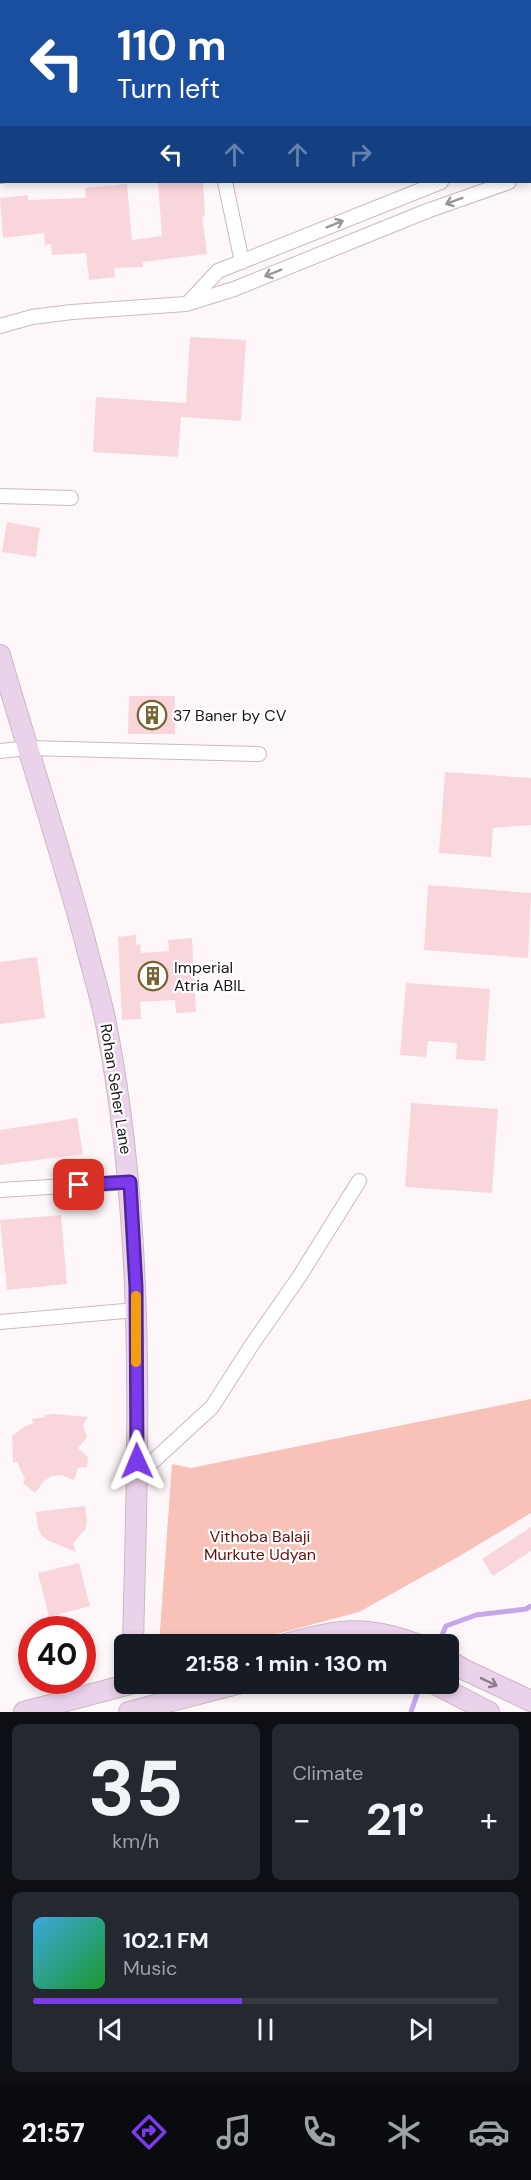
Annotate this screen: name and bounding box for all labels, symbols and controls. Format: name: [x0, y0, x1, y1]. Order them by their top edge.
text: 110 m: [117, 18, 227, 73]
icon: left: [18, 24, 96, 102]
text: Turn left: [117, 71, 220, 106]
icon: left: [155, 138, 188, 171]
icon: ahead: [218, 138, 251, 171]
icon: ahead: [281, 138, 314, 171]
icon: right: [344, 138, 377, 171]
one-way arrow: [445, 197, 464, 208]
one-way arrow: [325, 218, 344, 229]
one-way arrow: [264, 268, 282, 279]
building icon: 37 Baner by CV: [136, 699, 168, 731]
place label: 37 Baner by CV: [173, 705, 287, 726]
place label: Imperial Atria ABIL: [174, 957, 245, 996]
building icon: Imperial Atria ABIL: [137, 960, 169, 992]
street label: Rohan Seher Lane: [95, 1022, 137, 1156]
pin: [53, 1159, 104, 1210]
icon: arrive: [62, 1168, 95, 1201]
position arrow: [105, 1429, 169, 1493]
park label: Vithoba Balaji Murkute Udyan: [204, 1526, 316, 1565]
speed limit sign: 40: [18, 1616, 96, 1694]
text: 21:58 · 1 min · 130 m: [186, 1649, 387, 1678]
one-way arrow: [480, 1677, 498, 1689]
text: 35: [88, 1738, 184, 1839]
text: Climate: [293, 1760, 363, 1786]
text: 21°: [366, 1790, 425, 1849]
text: −: [293, 1798, 311, 1841]
text: +: [480, 1798, 498, 1841]
text: km/h: [112, 1828, 159, 1854]
text: 102.1 FM: [123, 1926, 209, 1955]
text: Music: [123, 1955, 178, 1981]
icon: previous: [94, 2013, 127, 2046]
icon: pause: [249, 2013, 282, 2046]
icon: next: [404, 2013, 437, 2046]
icon: directions: [128, 2111, 170, 2153]
icon: music: [213, 2111, 255, 2153]
icon: phone: [298, 2111, 340, 2153]
icon: climate: [383, 2111, 425, 2153]
icon: car: [468, 2111, 510, 2153]
text: 21:57: [21, 2115, 85, 2150]

